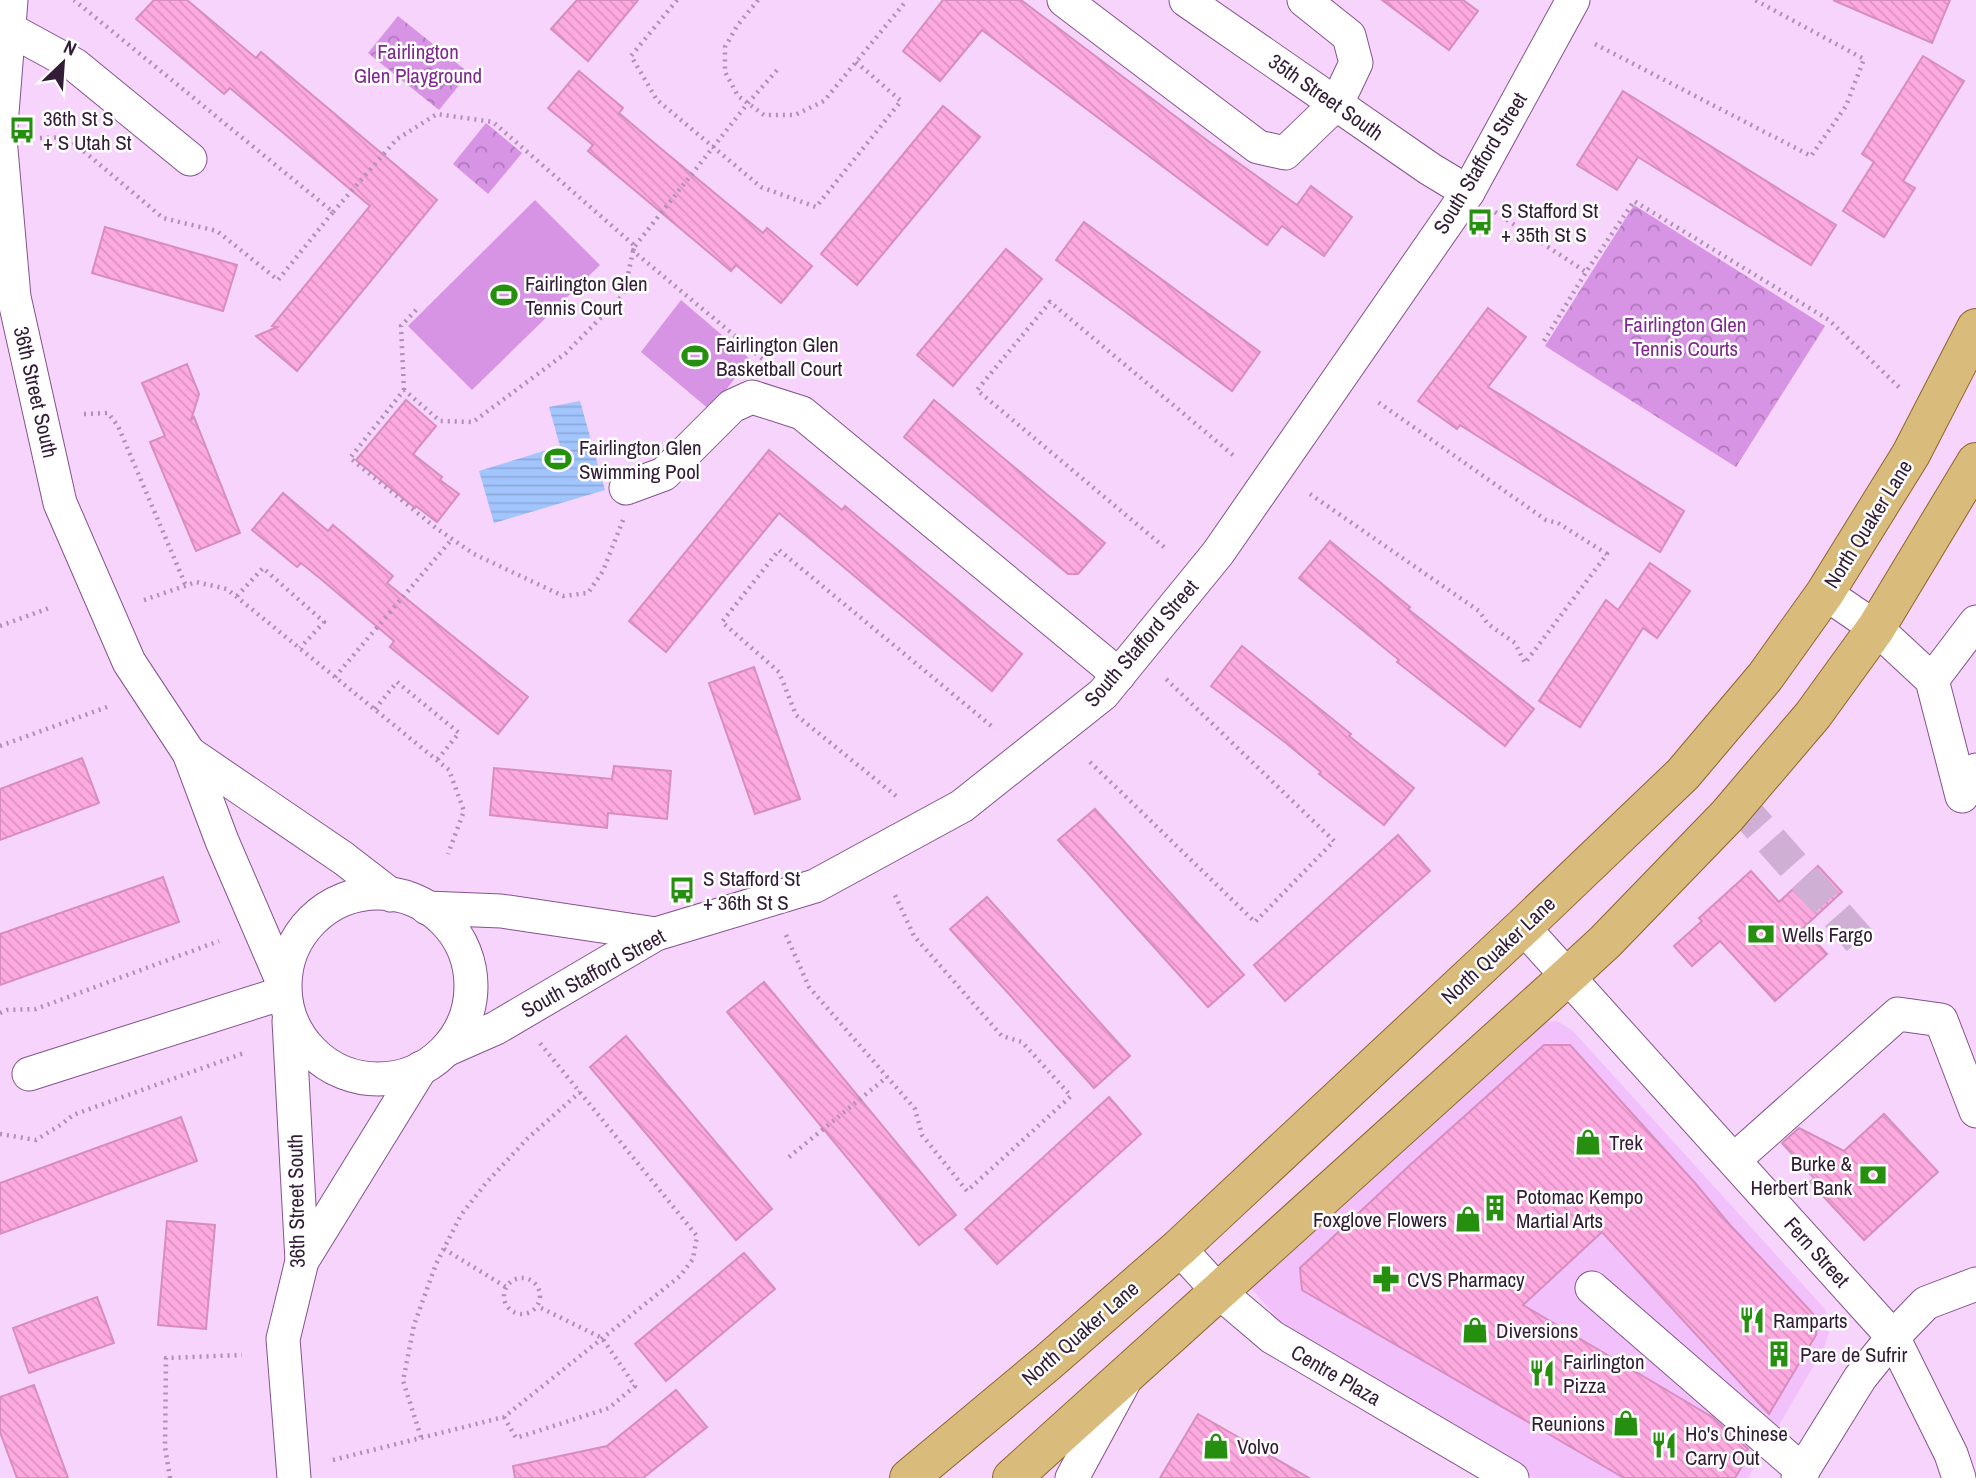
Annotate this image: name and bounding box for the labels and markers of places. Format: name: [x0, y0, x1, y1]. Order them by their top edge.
place label: 36th St S + S Utah St: [43, 104, 132, 157]
bus stop icon: 36th St S + S Utah St: [7, 115, 37, 145]
place label: S Stafford St + 35th St S: [1501, 196, 1599, 249]
bus stop icon: S Stafford St + 35th St S: [1465, 207, 1495, 237]
place label: Fairlington Glen Tennis Court: [525, 269, 648, 322]
sports icon: Fairlington Glen Tennis Court: [489, 280, 519, 310]
place label: Fairlington Glen Basketball Court: [716, 330, 843, 383]
sports icon: Fairlington Glen Basketball Court: [680, 341, 710, 371]
place label: Fairlington Glen Swimming Pool: [579, 433, 702, 486]
sports icon: Fairlington Glen Swimming Pool: [543, 444, 573, 474]
place label: S Stafford St + 36th St S: [703, 864, 801, 917]
bus stop icon: S Stafford St + 36th St S: [667, 875, 697, 905]
bank icon: Wells Fargo: [1746, 919, 1776, 949]
place label: Wells Fargo: [1782, 920, 1873, 949]
shop icon: Trek: [1573, 1127, 1603, 1157]
place label: Trek: [1609, 1128, 1643, 1157]
place label: Burke & Herbert Bank: [1751, 1149, 1853, 1202]
bank icon: Burke & Herbert Bank: [1858, 1160, 1888, 1190]
place label: Potomac Kempo Martial Arts: [1516, 1182, 1643, 1235]
building icon: Potomac Kempo Martial Arts: [1480, 1193, 1510, 1223]
shop icon: Foxglove Flowers: [1453, 1204, 1483, 1234]
place label: Foxglove Flowers: [1313, 1205, 1447, 1234]
pharmacy icon: CVS Pharmacy: [1371, 1264, 1401, 1294]
place label: CVS Pharmacy: [1407, 1265, 1525, 1294]
restaurant icon: Ramparts: [1737, 1305, 1767, 1335]
place label: Ramparts: [1773, 1306, 1848, 1335]
shop icon: Diversions: [1460, 1315, 1490, 1345]
place label: Diversions: [1496, 1316, 1578, 1345]
building icon: Pare de Sufrir: [1764, 1339, 1794, 1369]
place label: Pare de Sufrir: [1800, 1340, 1907, 1369]
place label: Fairlington Pizza: [1563, 1347, 1644, 1400]
restaurant icon: Fairlington Pizza: [1527, 1358, 1557, 1388]
shop icon: Reunions: [1611, 1408, 1641, 1438]
place label: Reunions: [1531, 1409, 1605, 1438]
place label: Ho's Chinese Carry Out: [1685, 1419, 1788, 1472]
restaurant icon: Ho's Chinese Carry Out: [1649, 1430, 1679, 1460]
shop icon: Volvo: [1201, 1431, 1231, 1461]
place label: Volvo: [1237, 1432, 1279, 1461]

